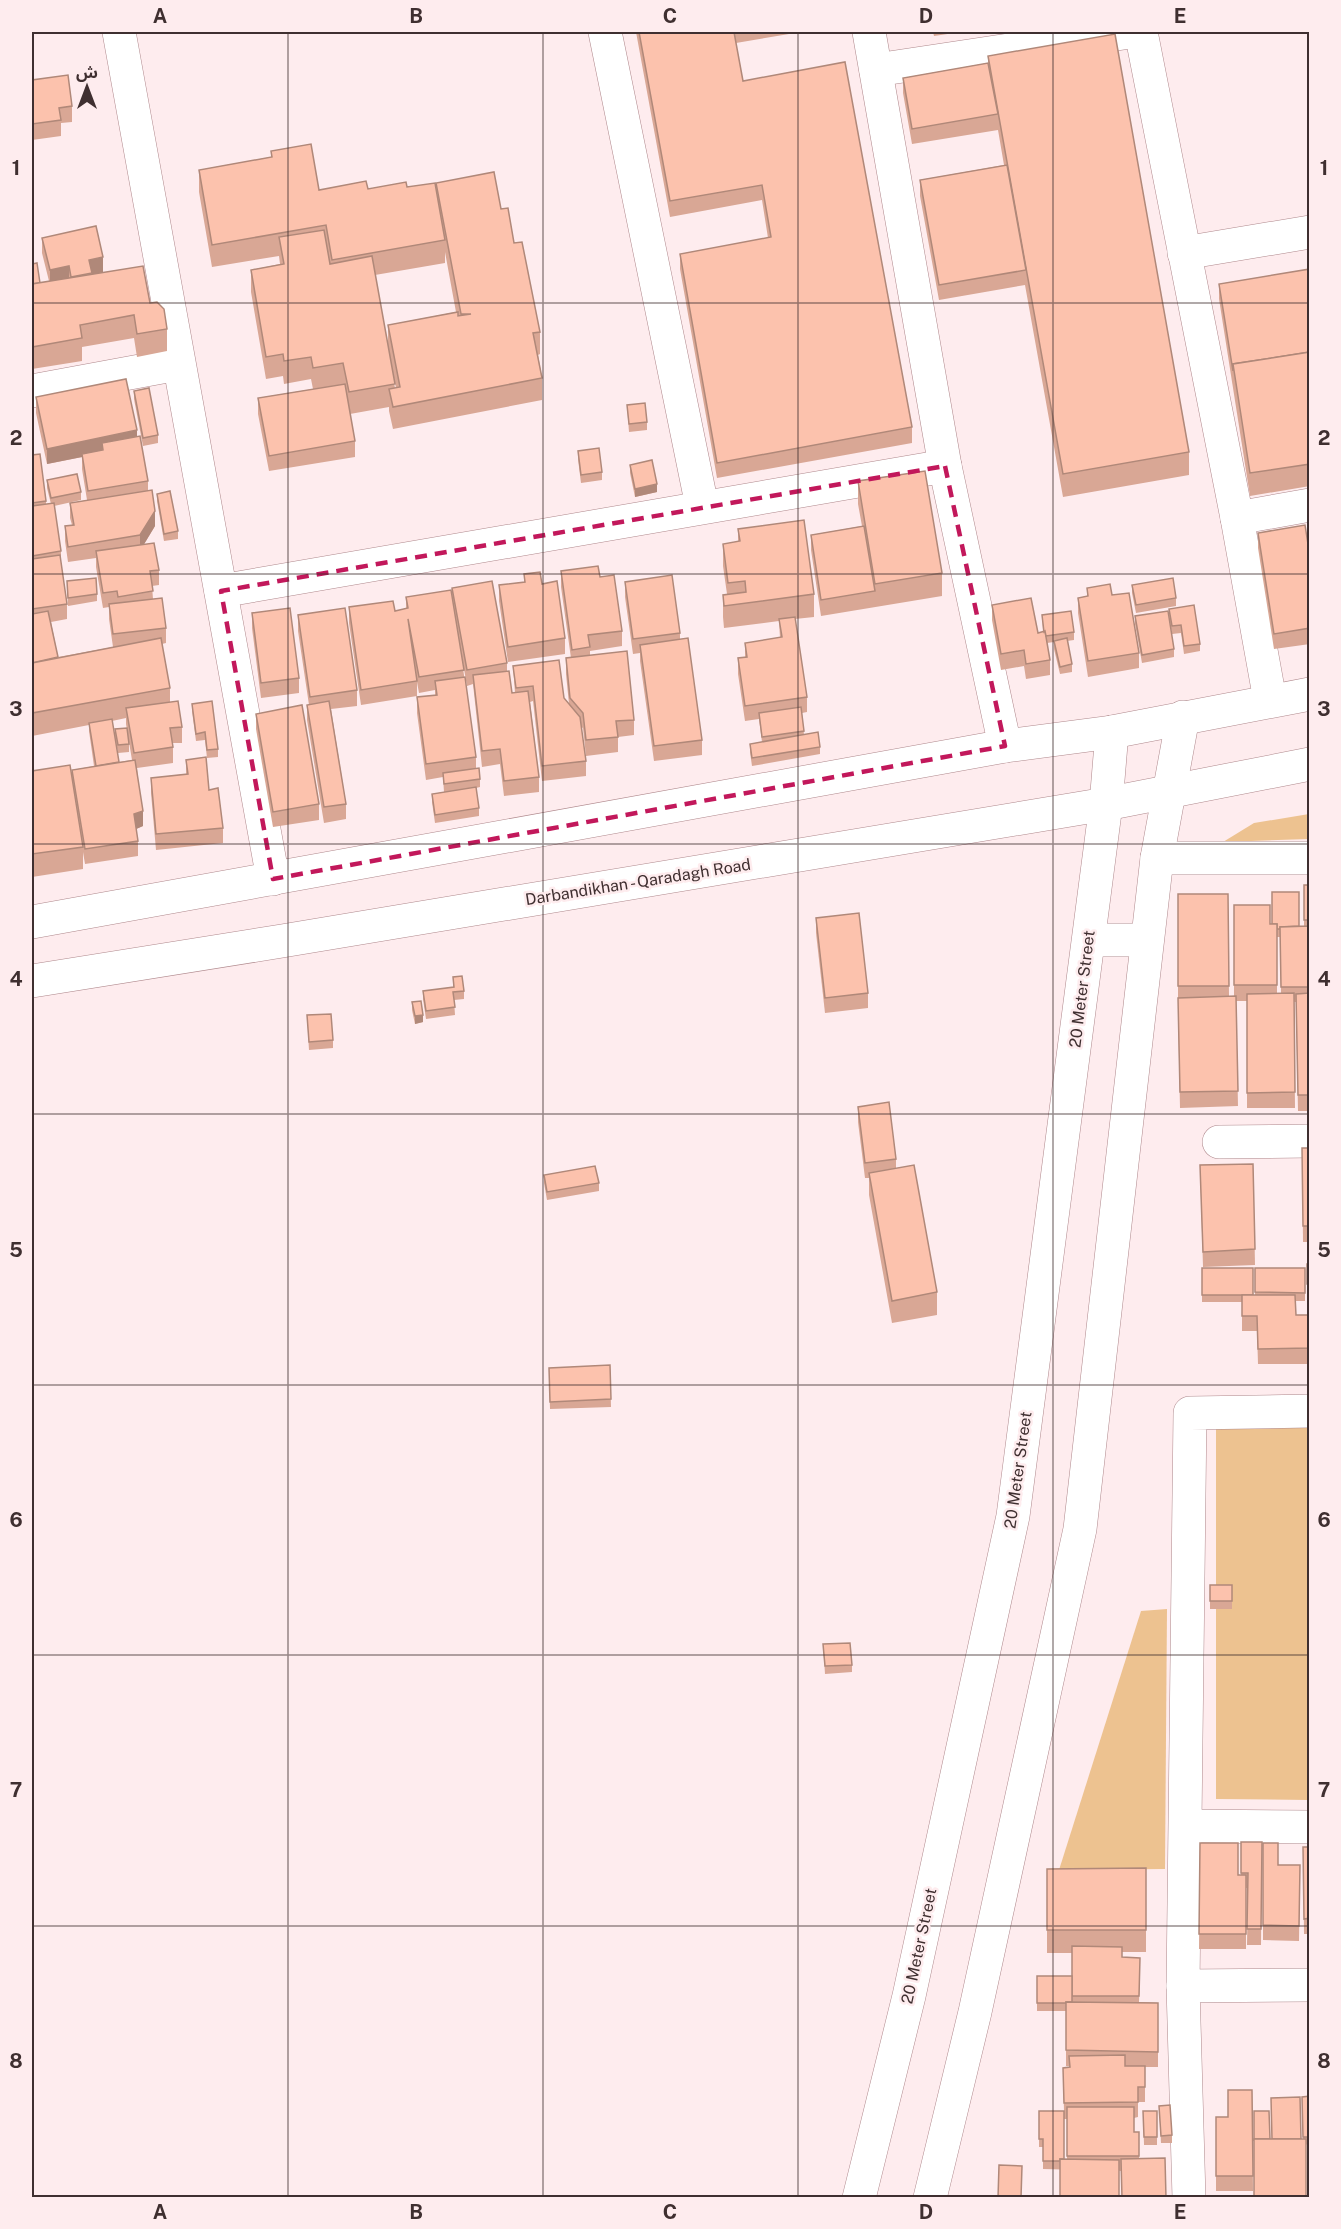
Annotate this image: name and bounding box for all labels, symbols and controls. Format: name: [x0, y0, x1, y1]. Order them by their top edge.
text: A: [153, 4, 167, 28]
text: B: [409, 4, 423, 28]
text: C: [663, 4, 677, 28]
text: D: [919, 4, 933, 28]
text: E: [1174, 4, 1186, 28]
north arrow: [57, 57, 117, 117]
text: ش: [76, 63, 98, 82]
text: 1: [12, 156, 20, 180]
text: 1: [1320, 156, 1328, 180]
text: 2: [10, 426, 22, 450]
text: 2: [1318, 426, 1330, 450]
text: 3: [9, 697, 23, 721]
text: 3: [1317, 697, 1331, 721]
street label: Darbandikhan - Qaradagh Road: [524, 855, 752, 909]
street label: 20 Meter Street: [1065, 929, 1099, 1049]
text: 4: [9, 967, 23, 991]
text: 4: [1317, 967, 1331, 991]
text: 5: [9, 1238, 23, 1262]
text: 5: [1317, 1238, 1331, 1262]
street label: 20 Meter Street: [1000, 1410, 1036, 1530]
text: 6: [9, 1508, 23, 1532]
text: 6: [1317, 1508, 1331, 1532]
text: 7: [10, 1778, 22, 1802]
text: 7: [1318, 1778, 1330, 1802]
street label: 20 Meter Street: [897, 1886, 941, 2006]
text: 8: [9, 2049, 23, 2073]
text: 8: [1317, 2049, 1331, 2073]
text: A: [153, 2200, 167, 2224]
text: B: [409, 2200, 423, 2224]
text: C: [663, 2200, 677, 2224]
text: D: [919, 2200, 933, 2224]
text: E: [1174, 2200, 1186, 2224]

